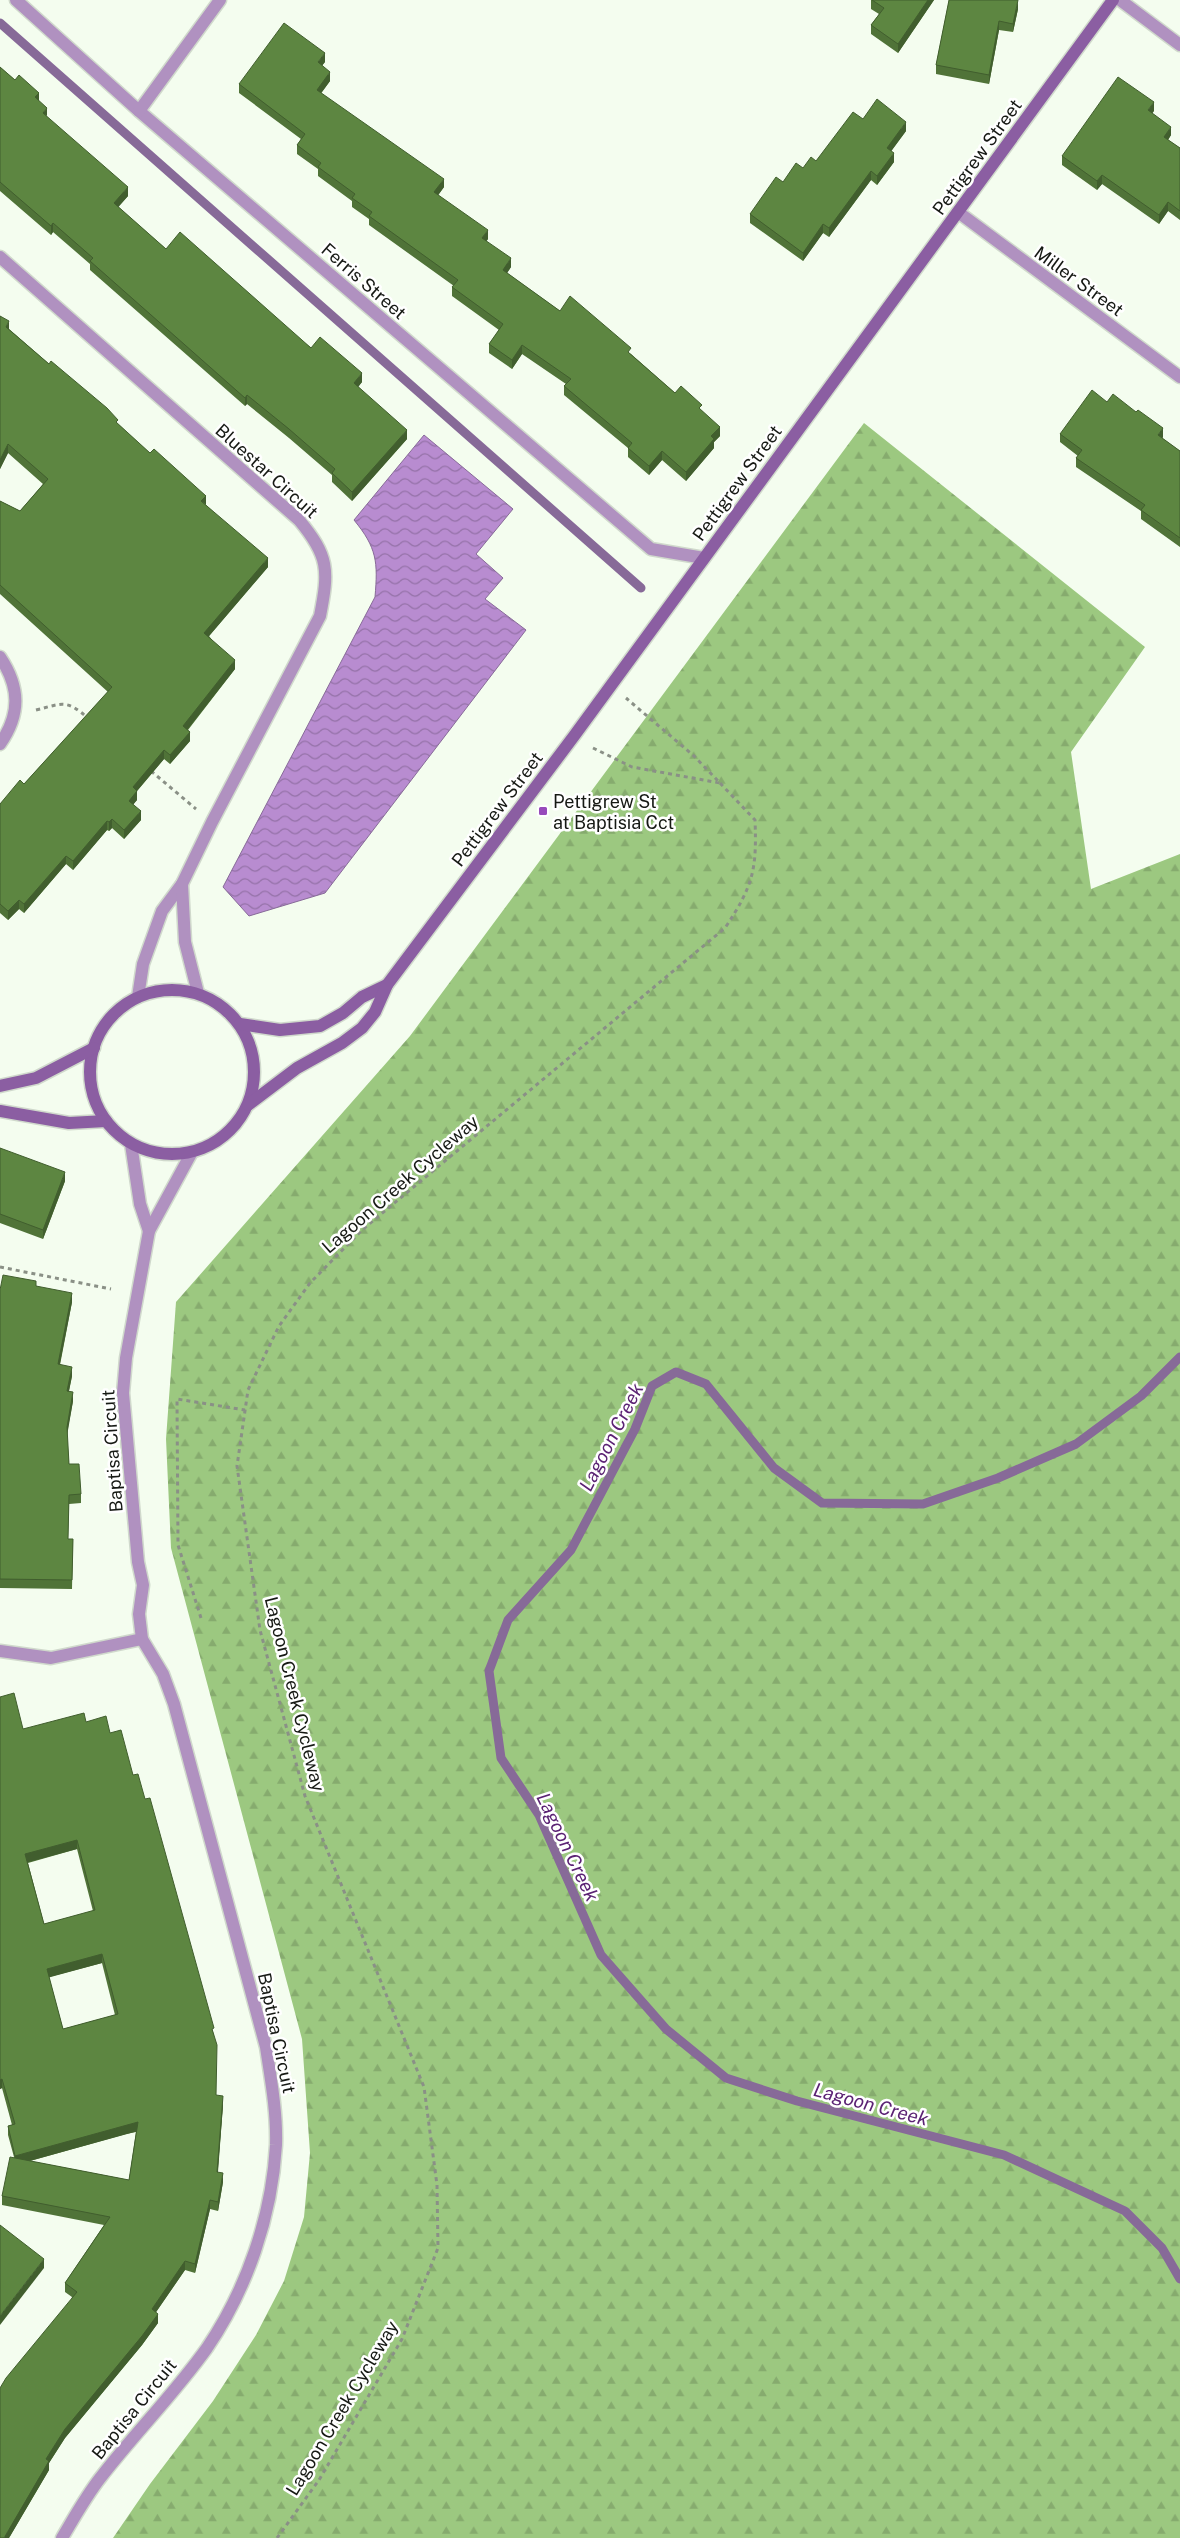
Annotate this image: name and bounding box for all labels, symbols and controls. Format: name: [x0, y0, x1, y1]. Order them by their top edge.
street label: Pettigrew Street: [928, 95, 1026, 219]
street label: Ferris Street: [317, 239, 411, 323]
street label: Miller Street: [1030, 242, 1128, 320]
street label: Bluestar Circuit: [211, 419, 323, 523]
street label: Pettigrew Street: [688, 421, 786, 545]
street label: Pettigrew Street: [447, 748, 547, 870]
place label: Pettigrew St at Baptisia Cct: [553, 791, 674, 833]
marker: Pettigrew St at Baptisia Cct: [537, 805, 549, 817]
street label: Lagoon Creek Cycleway: [318, 1110, 483, 1258]
water label: Lagoon Creek: [574, 1379, 648, 1494]
street label: Baptisa Circuit: [97, 1389, 127, 1513]
street label: Lagoon Creek Cycleway: [261, 1594, 329, 1794]
water label: Lagoon Creek: [532, 1789, 604, 1905]
street label: Baptisa Circuit: [254, 1971, 300, 2095]
water label: Lagoon Creek: [811, 2078, 931, 2130]
street label: Lagoon Creek Cycleway: [282, 2317, 403, 2499]
street label: Baptisa Circuit: [87, 2355, 181, 2463]

